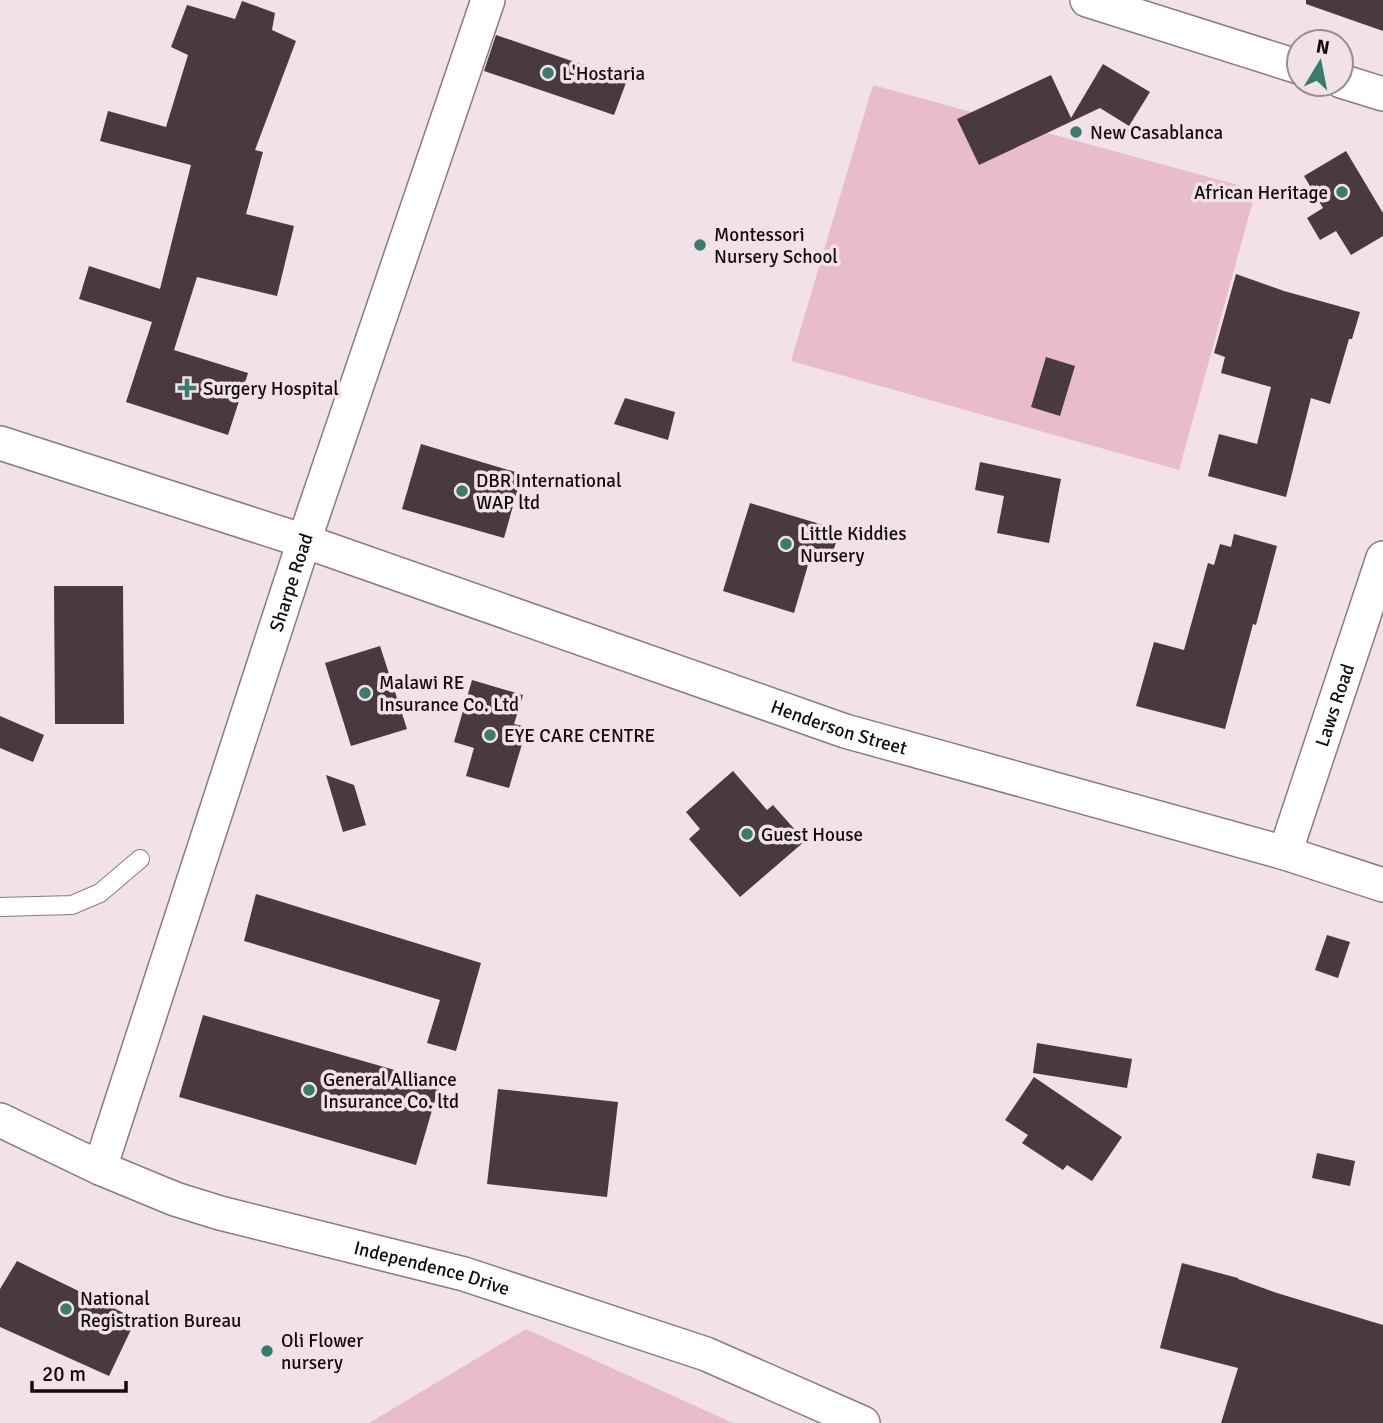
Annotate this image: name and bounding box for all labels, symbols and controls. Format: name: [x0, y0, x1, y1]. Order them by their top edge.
north arrow: [1285, 28, 1355, 98]
text: N: [1314, 34, 1331, 60]
place label: L'Hostaria: [562, 62, 645, 86]
marker: L'Hostaria: [540, 65, 556, 81]
place label: New Casablanca: [1090, 121, 1223, 145]
marker: New Casablanca: [1068, 124, 1084, 140]
place label: African Heritage: [1194, 181, 1328, 205]
marker: African Heritage: [1334, 184, 1350, 200]
place label: Montessori Nursery School: [714, 223, 838, 269]
marker: Montessori Nursery School: [692, 237, 708, 253]
place label: Surgery Hospital: [203, 377, 339, 401]
marker: Surgery Hospital: [177, 378, 197, 398]
place label: DBR International WAP ltd: [476, 469, 622, 515]
marker: DBR International WAP ltd: [454, 483, 470, 499]
place label: Little Kiddies Nursery: [800, 522, 907, 568]
street label: Sharpe Road: [264, 530, 319, 635]
marker: Little Kiddies Nursery: [778, 536, 794, 552]
street label: Laws Road: [1310, 661, 1360, 750]
place label: Malawi RE Insurance Co. Ltd: [379, 671, 519, 717]
marker: Malawi RE Insurance Co. Ltd: [357, 685, 373, 701]
street label: Henderson Street: [767, 695, 910, 761]
place label: EYE CARE CENTRE: [504, 724, 655, 748]
marker: EYE CARE CENTRE: [482, 727, 498, 743]
place label: Guest House: [761, 823, 863, 847]
marker: Guest House: [739, 826, 755, 842]
place label: General Alliance Insurance Co. ltd: [323, 1068, 459, 1114]
marker: General Alliance Insurance Co. ltd: [301, 1082, 317, 1098]
street label: Independence Drive: [351, 1236, 513, 1301]
place label: National Registration Bureau: [80, 1287, 241, 1333]
marker: National Registration Bureau: [58, 1301, 74, 1317]
place label: Oli Flower nursery: [281, 1329, 363, 1375]
marker: Oli Flower nursery: [259, 1343, 275, 1359]
scale bar: [32, 1350, 126, 1394]
text: 20 m: [42, 1361, 86, 1387]

